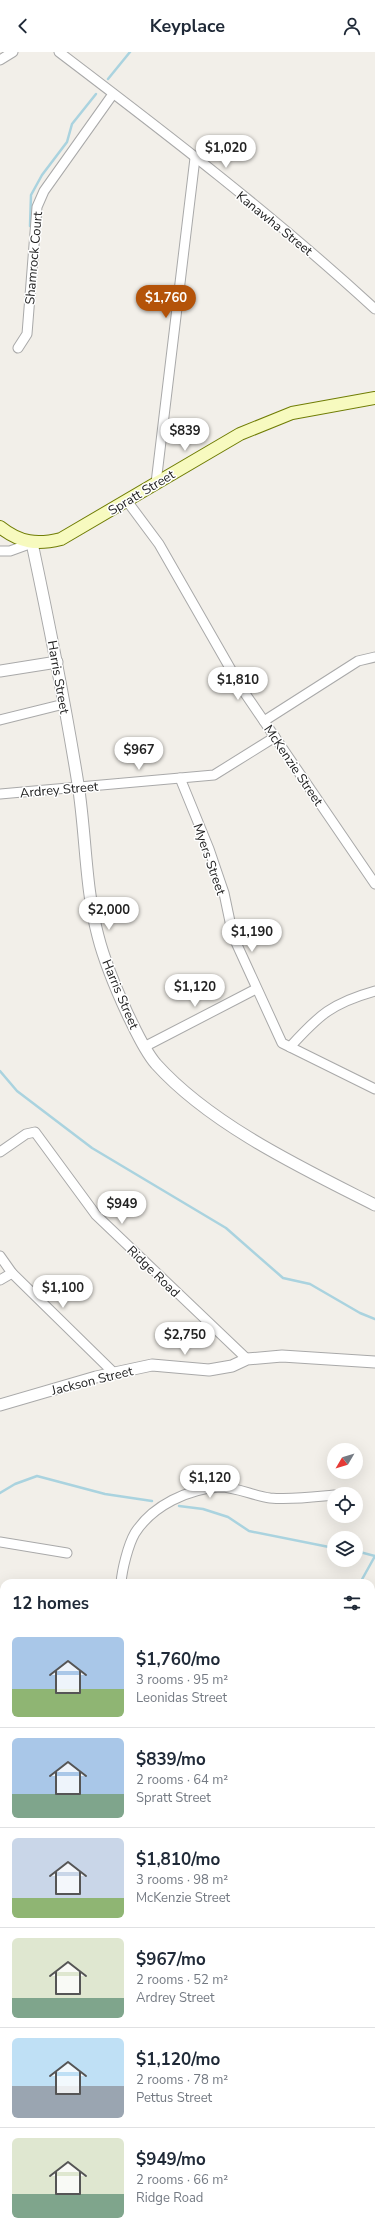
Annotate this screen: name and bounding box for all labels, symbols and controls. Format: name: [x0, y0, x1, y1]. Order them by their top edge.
text: Keyplace: [150, 14, 225, 38]
icon: back: [12, 15, 34, 37]
icon: person: [341, 15, 363, 37]
pin: $1,020: [193, 135, 259, 169]
text: $1,020: [205, 139, 247, 157]
street label: Kanawha Street: [232, 187, 317, 260]
street label: Shamrock Court: [21, 210, 47, 305]
pin: $1,760: [133, 285, 199, 319]
text: $1,760: [145, 289, 187, 307]
pin: $839: [161, 418, 209, 452]
text: $839: [169, 422, 201, 440]
street label: Spratt Street: [105, 466, 179, 520]
street label: Harris Street: [43, 639, 73, 716]
pin: $1,810: [205, 667, 271, 701]
text: $1,810: [217, 671, 259, 689]
street label: McKenzie Street: [259, 721, 327, 810]
pin: $967: [115, 737, 163, 771]
text: $967: [123, 741, 155, 759]
street label: Ardrey Street: [19, 778, 99, 802]
street label: Myers Street: [188, 821, 230, 898]
pin: $2,000: [76, 897, 142, 931]
text: $2,000: [88, 901, 130, 919]
pin: $1,190: [219, 919, 285, 953]
text: $1,190: [231, 923, 273, 941]
street label: Harris Street: [97, 957, 143, 1032]
pin: $1,120: [162, 974, 228, 1008]
text: $1,120: [174, 978, 216, 996]
pin: $949: [98, 1191, 146, 1225]
text: $949: [106, 1195, 138, 1213]
street label: Ridge Road: [123, 1242, 184, 1302]
pin: $1,100: [30, 1275, 96, 1309]
text: $1,100: [42, 1279, 84, 1297]
pin: $2,750: [152, 1322, 218, 1356]
text: $2,750: [164, 1326, 206, 1344]
street label: Jackson Street: [49, 1362, 135, 1400]
north arrow: [327, 1443, 363, 1479]
map controls: [327, 1443, 363, 1567]
pin: $1,120: [177, 1465, 243, 1499]
text: $1,120: [189, 1469, 231, 1487]
button: locate: [327, 1487, 363, 1523]
button: layers: [327, 1531, 363, 1567]
text: 12 homes: [12, 1592, 89, 1615]
icon: filters: [341, 1592, 363, 1614]
text: $1,760/mo: [136, 1648, 220, 1671]
icon: home: [44, 1653, 92, 1701]
text: 3 rooms · 95 m²: [136, 1671, 228, 1689]
text: Leonidas Street: [136, 1689, 227, 1707]
text: $839/mo: [136, 1748, 206, 1771]
icon: home: [44, 1754, 92, 1802]
text: 2 rooms · 64 m²: [136, 1771, 228, 1789]
text: Spratt Street: [136, 1789, 211, 1807]
text: $1,810/mo: [136, 1848, 220, 1871]
icon: home: [44, 1854, 92, 1902]
text: 3 rooms · 98 m²: [136, 1871, 228, 1889]
text: McKenzie Street: [136, 1889, 230, 1907]
text: $967/mo: [136, 1948, 206, 1971]
icon: home: [44, 1954, 92, 2002]
text: 2 rooms · 52 m²: [136, 1971, 228, 1989]
text: Ardrey Street: [136, 1989, 215, 2007]
text: $1,120/mo: [136, 2048, 220, 2071]
icon: home: [44, 2054, 92, 2102]
text: 2 rooms · 78 m²: [136, 2071, 228, 2089]
text: Pettus Street: [136, 2089, 212, 2107]
text: $949/mo: [136, 2148, 206, 2171]
icon: home: [44, 2154, 92, 2202]
text: 2 rooms · 66 m²: [136, 2171, 228, 2189]
text: Ridge Road: [136, 2189, 203, 2207]

